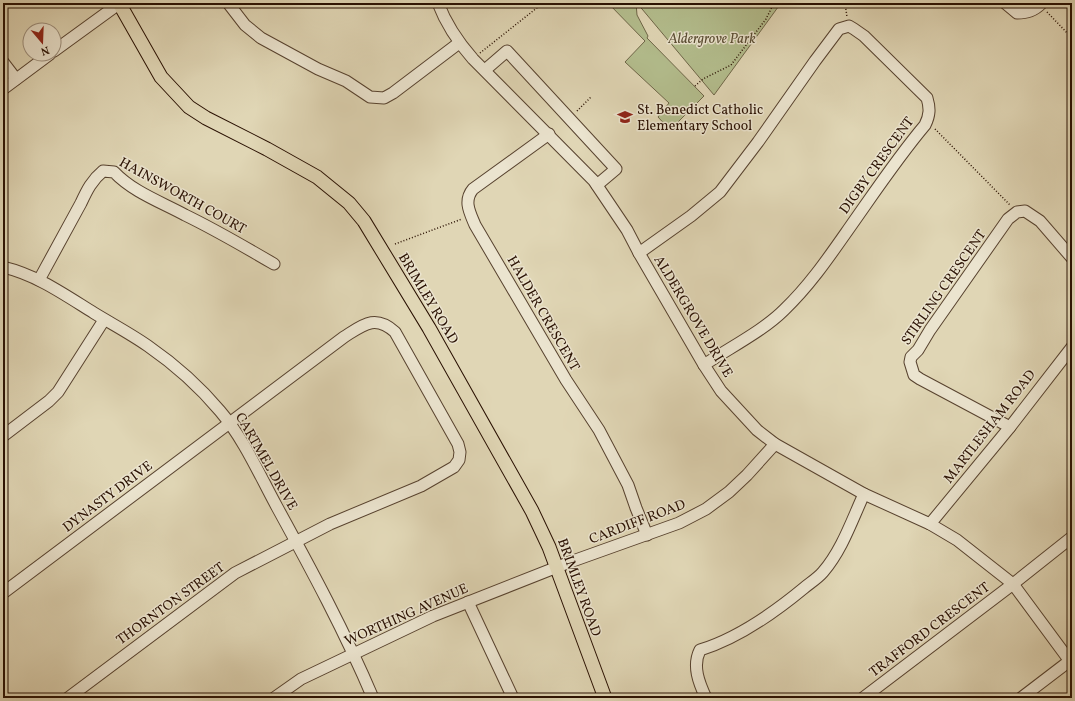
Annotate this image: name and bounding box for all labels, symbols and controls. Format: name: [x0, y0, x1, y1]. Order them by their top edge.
north arrow: [22, 22, 62, 62]
park label: Aldergrove Park: [667, 30, 756, 49]
text: N: [39, 42, 51, 58]
place label: St. Benedict Catholic Elementary School: [637, 101, 763, 136]
school or university icon: St. Benedict Catholic Elementary School: [616, 108, 634, 126]
street label: DIGBY CRESCENT: [835, 113, 919, 218]
street label: HAINSWORTH COURT: [115, 153, 249, 239]
street label: STIRLING CRESCENT: [897, 226, 991, 349]
street label: BRIMLEY ROAD: [393, 250, 462, 348]
street label: ALDERGROVE DRIVE: [649, 252, 737, 381]
street label: HALDER CRESCENT: [502, 253, 583, 375]
street label: MARTLESHAM ROAD: [940, 366, 1040, 488]
street label: CARTMEL DRIVE: [230, 409, 301, 514]
street label: DYNASTY DRIVE: [59, 457, 157, 537]
street label: CARDIFF ROAD: [587, 495, 688, 549]
street label: BRIMLEY ROAD: [552, 536, 605, 639]
street label: THORNTON STREET: [113, 559, 229, 650]
street label: TRAFFORD CRESCENT: [866, 578, 994, 682]
street label: WORTHING AVENUE: [342, 580, 471, 651]

